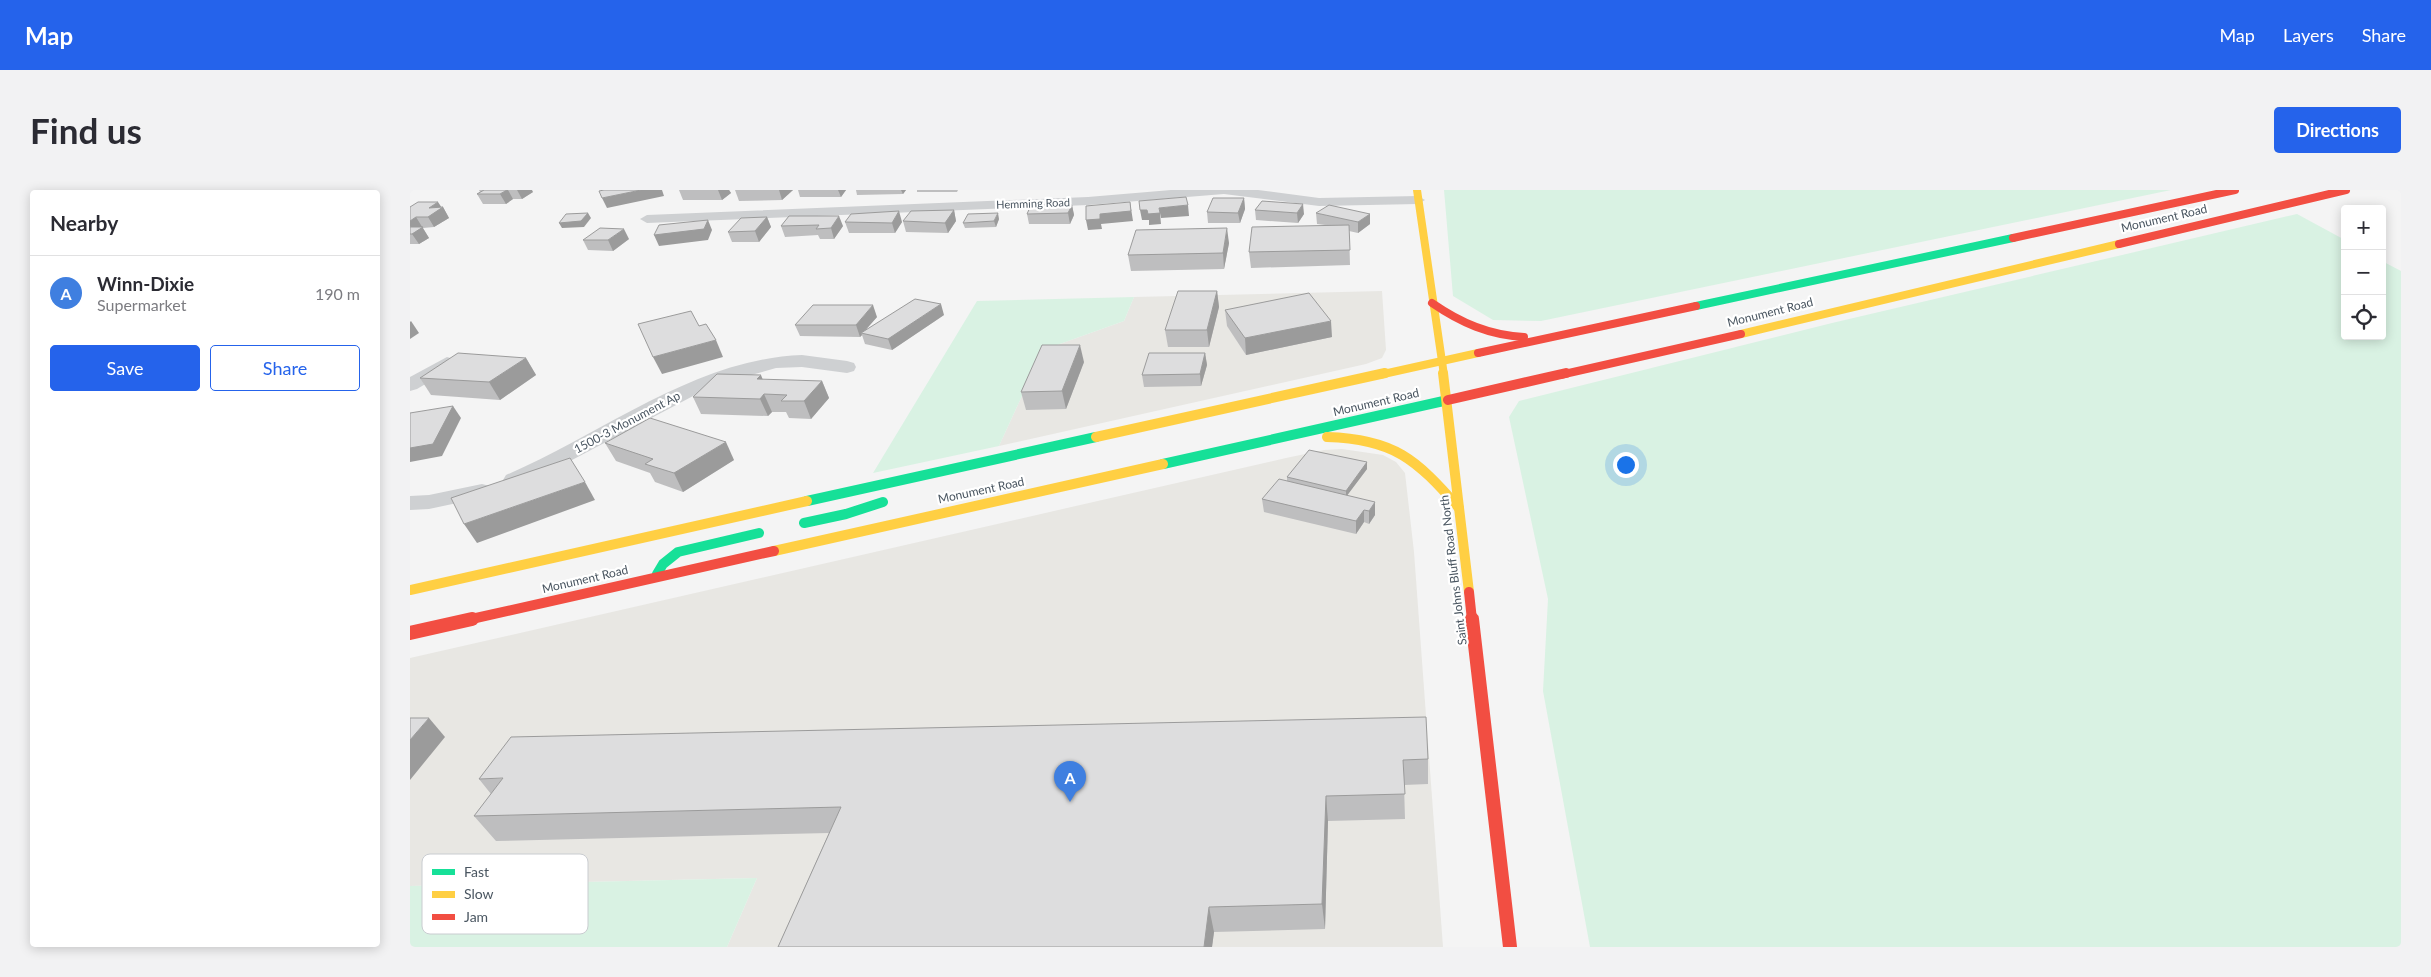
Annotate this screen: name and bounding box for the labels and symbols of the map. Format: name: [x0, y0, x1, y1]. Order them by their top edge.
street label: Hemming Road: [996, 195, 1070, 211]
street label: Monument Road: [2119, 201, 2209, 235]
street label: Monument Road: [1726, 294, 1814, 330]
street label: Monument Road: [1331, 385, 1421, 419]
street label: 1500-3 Monument Ap: [571, 388, 683, 456]
your location: [1613, 452, 1639, 478]
street label: Monument Road: [936, 474, 1026, 506]
street label: Saint Johns Bluff Road North: [1436, 494, 1470, 646]
street label: Monument Road: [540, 562, 630, 596]
pin: A: [1054, 761, 1086, 802]
legend: [422, 854, 588, 934]
text: Fast: [464, 863, 489, 880]
text: Slow: [464, 885, 494, 902]
text: Jam: [464, 908, 488, 925]

